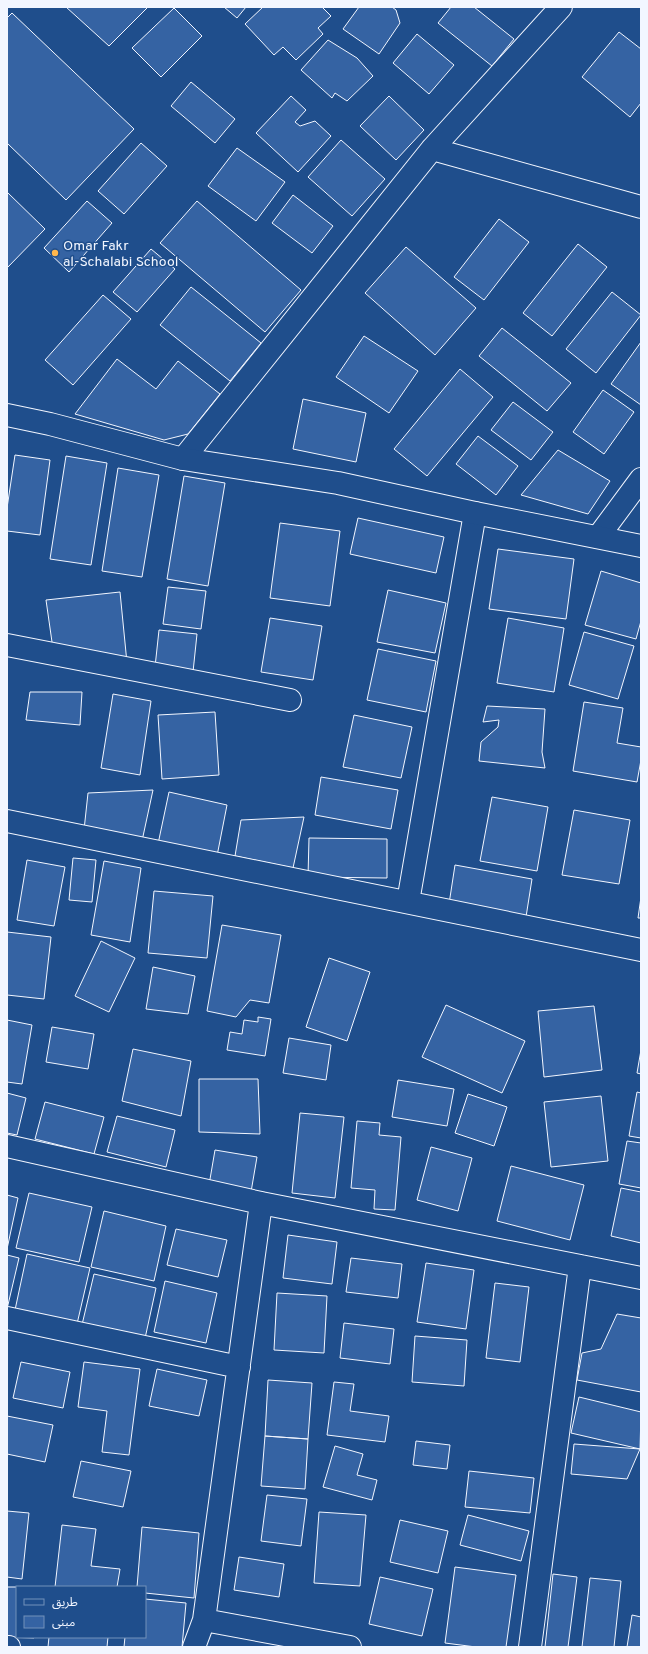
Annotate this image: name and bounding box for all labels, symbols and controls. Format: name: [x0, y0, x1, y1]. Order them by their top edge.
place label: Omar Fakr al-Schalabi School: [63, 238, 178, 271]
marker: Omar Fakr al-Schalabi School: [50, 248, 60, 258]
legend: [16, 1586, 146, 1638]
text: طريق: [52, 1595, 78, 1611]
text: مبنى: [52, 1615, 75, 1631]

